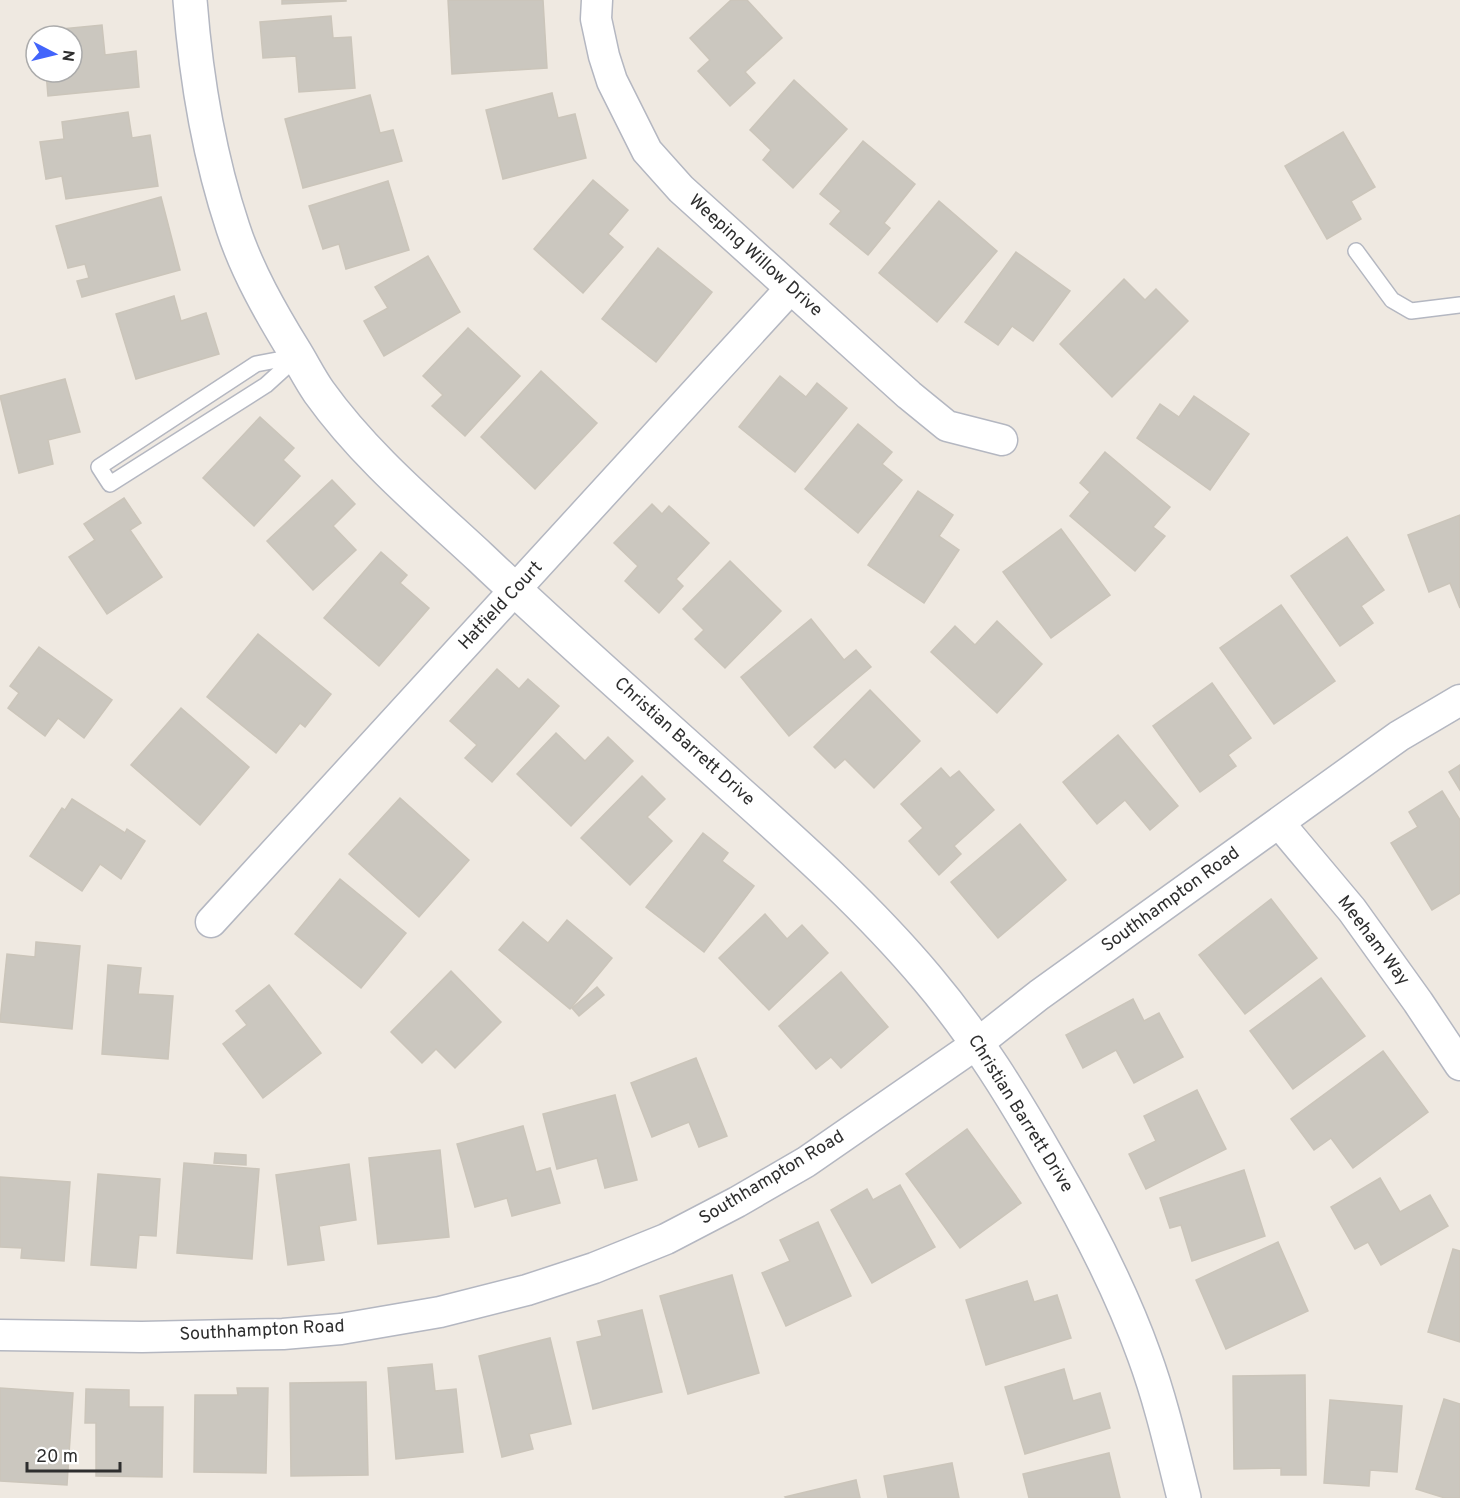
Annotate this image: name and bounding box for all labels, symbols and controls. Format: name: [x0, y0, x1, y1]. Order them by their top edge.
north arrow: [24, 24, 84, 84]
text: N: [56, 49, 78, 63]
street label: Weeping Willow Drive: [683, 190, 827, 322]
street label: Hatfield Court: [454, 557, 548, 655]
street label: Christian Barrett Drive: [609, 673, 759, 811]
street label: Southhampton Road: [1097, 842, 1245, 958]
street label: Meeham Way: [1332, 891, 1414, 991]
street label: Christian Barrett Drive: [962, 1031, 1078, 1197]
street label: Southhampton Road: [695, 1126, 849, 1230]
street label: Southhampton Road: [179, 1315, 345, 1347]
scale bar: [27, 1435, 120, 1473]
text: 20 m: [36, 1446, 78, 1469]

